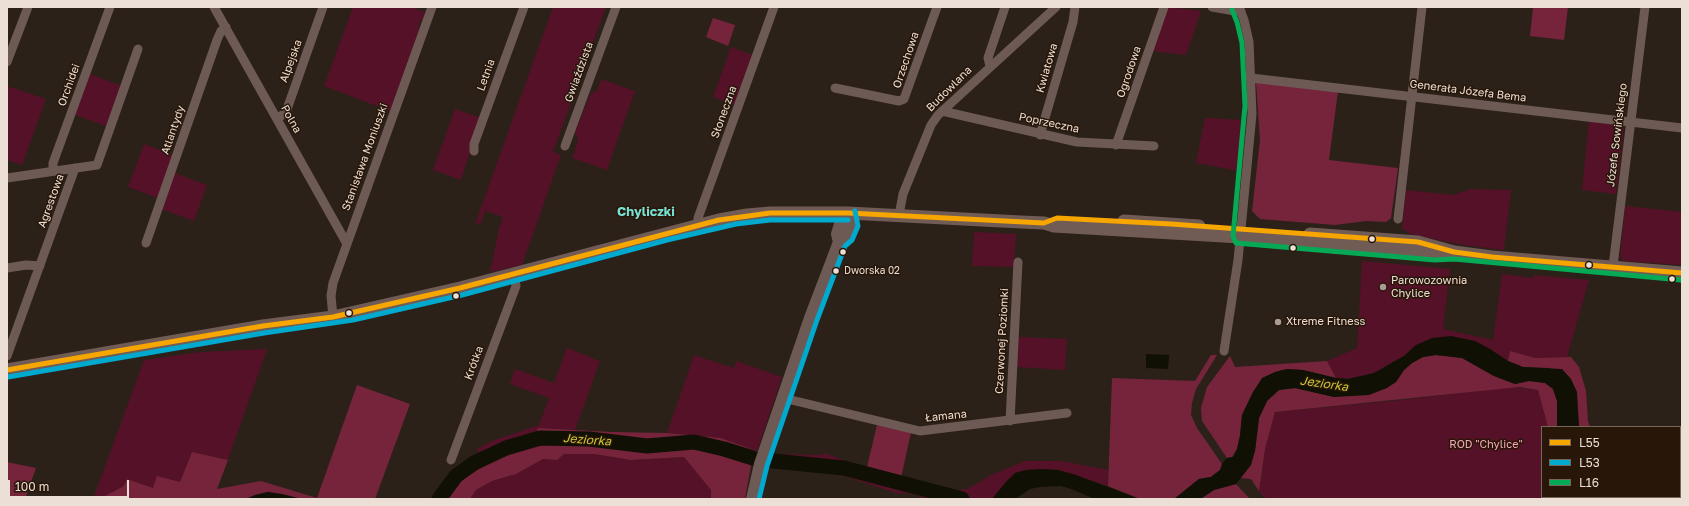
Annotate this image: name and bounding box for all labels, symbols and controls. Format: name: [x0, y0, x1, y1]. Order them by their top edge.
street label: Orzechowa: [890, 30, 922, 90]
street label: Alpejska: [277, 38, 305, 84]
street label: Gwiaździsta: [562, 40, 596, 104]
street label: Kwiatowa: [1034, 42, 1060, 94]
street label: Ogrodowa: [1114, 44, 1144, 100]
street label: Letnia: [474, 57, 498, 93]
street label: Orchidei: [55, 62, 83, 108]
street label: Budowlana: [924, 64, 974, 114]
street label: Generała Józefa Bema: [1409, 77, 1527, 105]
street label: Józefa Sowińskiego: [1604, 82, 1630, 188]
street label: Słoneczna: [708, 84, 740, 140]
street label: Stanisława Moniuszki: [339, 101, 391, 213]
street label: Polna: [278, 103, 304, 135]
street label: Atlantydy: [158, 104, 188, 156]
street label: Poprzeczna: [1018, 110, 1080, 136]
street label: Agrestowa: [35, 172, 67, 230]
district label: Chyliczki: [617, 204, 675, 220]
unlabelled marker: [1367, 234, 1377, 244]
unlabelled marker: [1288, 243, 1298, 253]
unlabelled marker: [838, 247, 848, 257]
unlabelled marker: [1584, 260, 1594, 270]
place label: Dworska 02: [844, 265, 900, 277]
marker: Dworska 02: [831, 266, 841, 276]
place label: Parowozownia Chylice: [1391, 274, 1467, 300]
unlabelled marker: [1667, 274, 1677, 284]
marker: Parowozownia Chylice: [1378, 282, 1388, 292]
street label: Czerwonej Poziomki: [993, 288, 1011, 394]
unlabelled marker: [451, 291, 461, 301]
unlabelled marker: [344, 308, 354, 318]
place label: Xtreme Fitness: [1286, 315, 1365, 329]
marker: Xtreme Fitness: [1273, 317, 1283, 327]
street label: Krótka: [462, 344, 486, 382]
water label: Jeziorka: [1299, 374, 1349, 394]
street label: Łamana: [925, 407, 967, 425]
legend: [1541, 426, 1681, 498]
water label: Jeziorka: [562, 431, 612, 449]
text: L55: [1579, 435, 1600, 450]
park label: ROD "Chylice": [1449, 438, 1523, 452]
text: L53: [1579, 455, 1600, 470]
scale bar: [10, 472, 131, 498]
text: L16: [1579, 475, 1599, 490]
text: 100 m: [15, 479, 49, 494]

